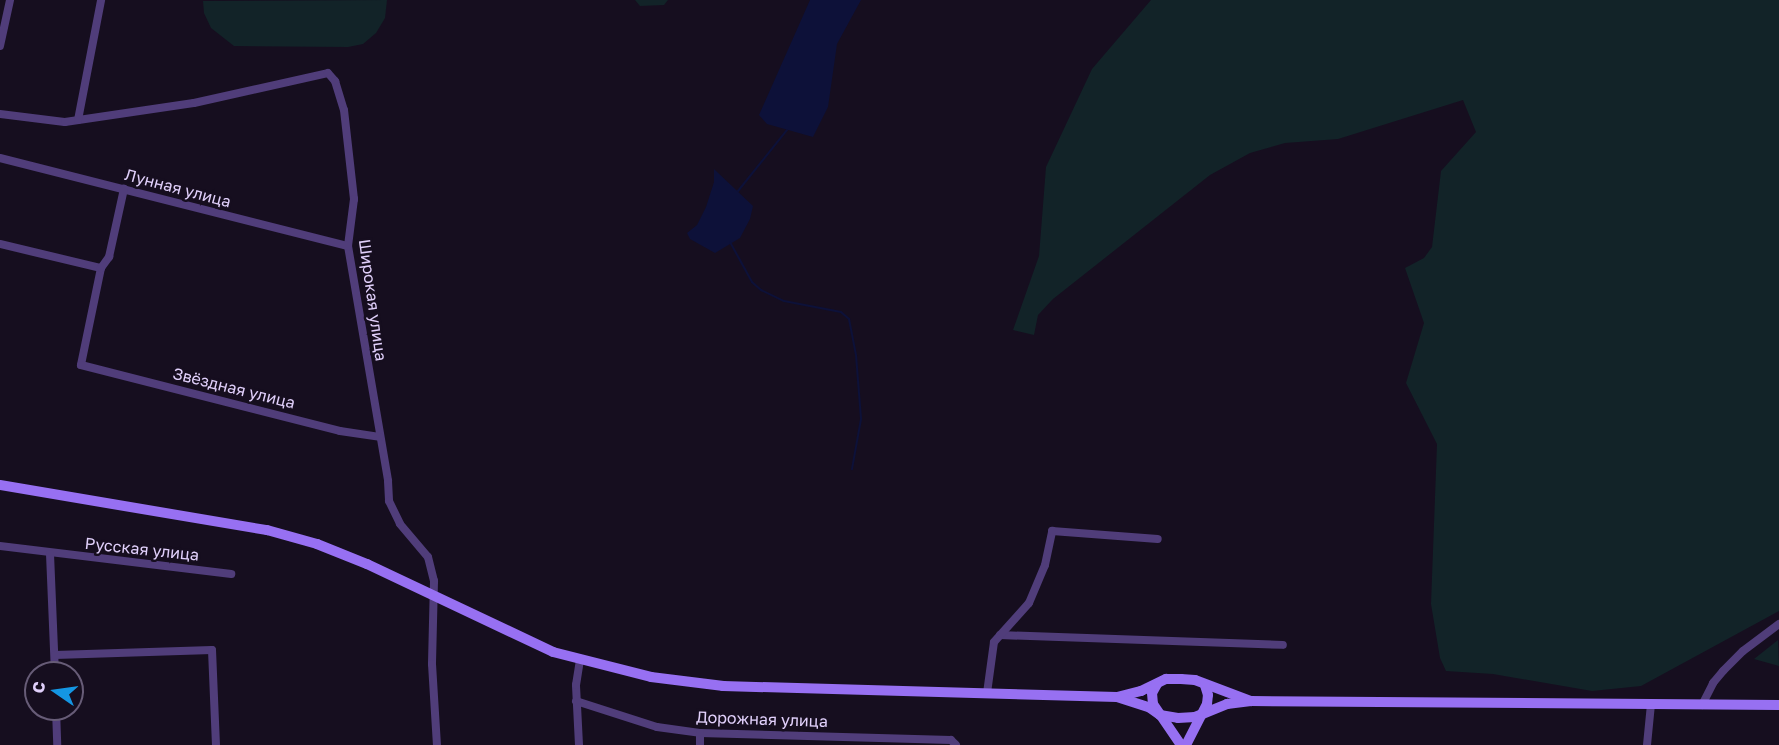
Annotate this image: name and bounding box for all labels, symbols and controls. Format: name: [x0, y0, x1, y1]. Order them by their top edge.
street label: Лунная улица: [123, 165, 233, 211]
street label: Широкая улица: [355, 238, 391, 362]
street label: Звёздная улица: [171, 364, 297, 412]
street label: Русская улица: [84, 533, 200, 565]
north arrow: [24, 661, 84, 721]
text: С: [27, 680, 49, 695]
street label: Дорожная улица: [696, 707, 828, 731]

